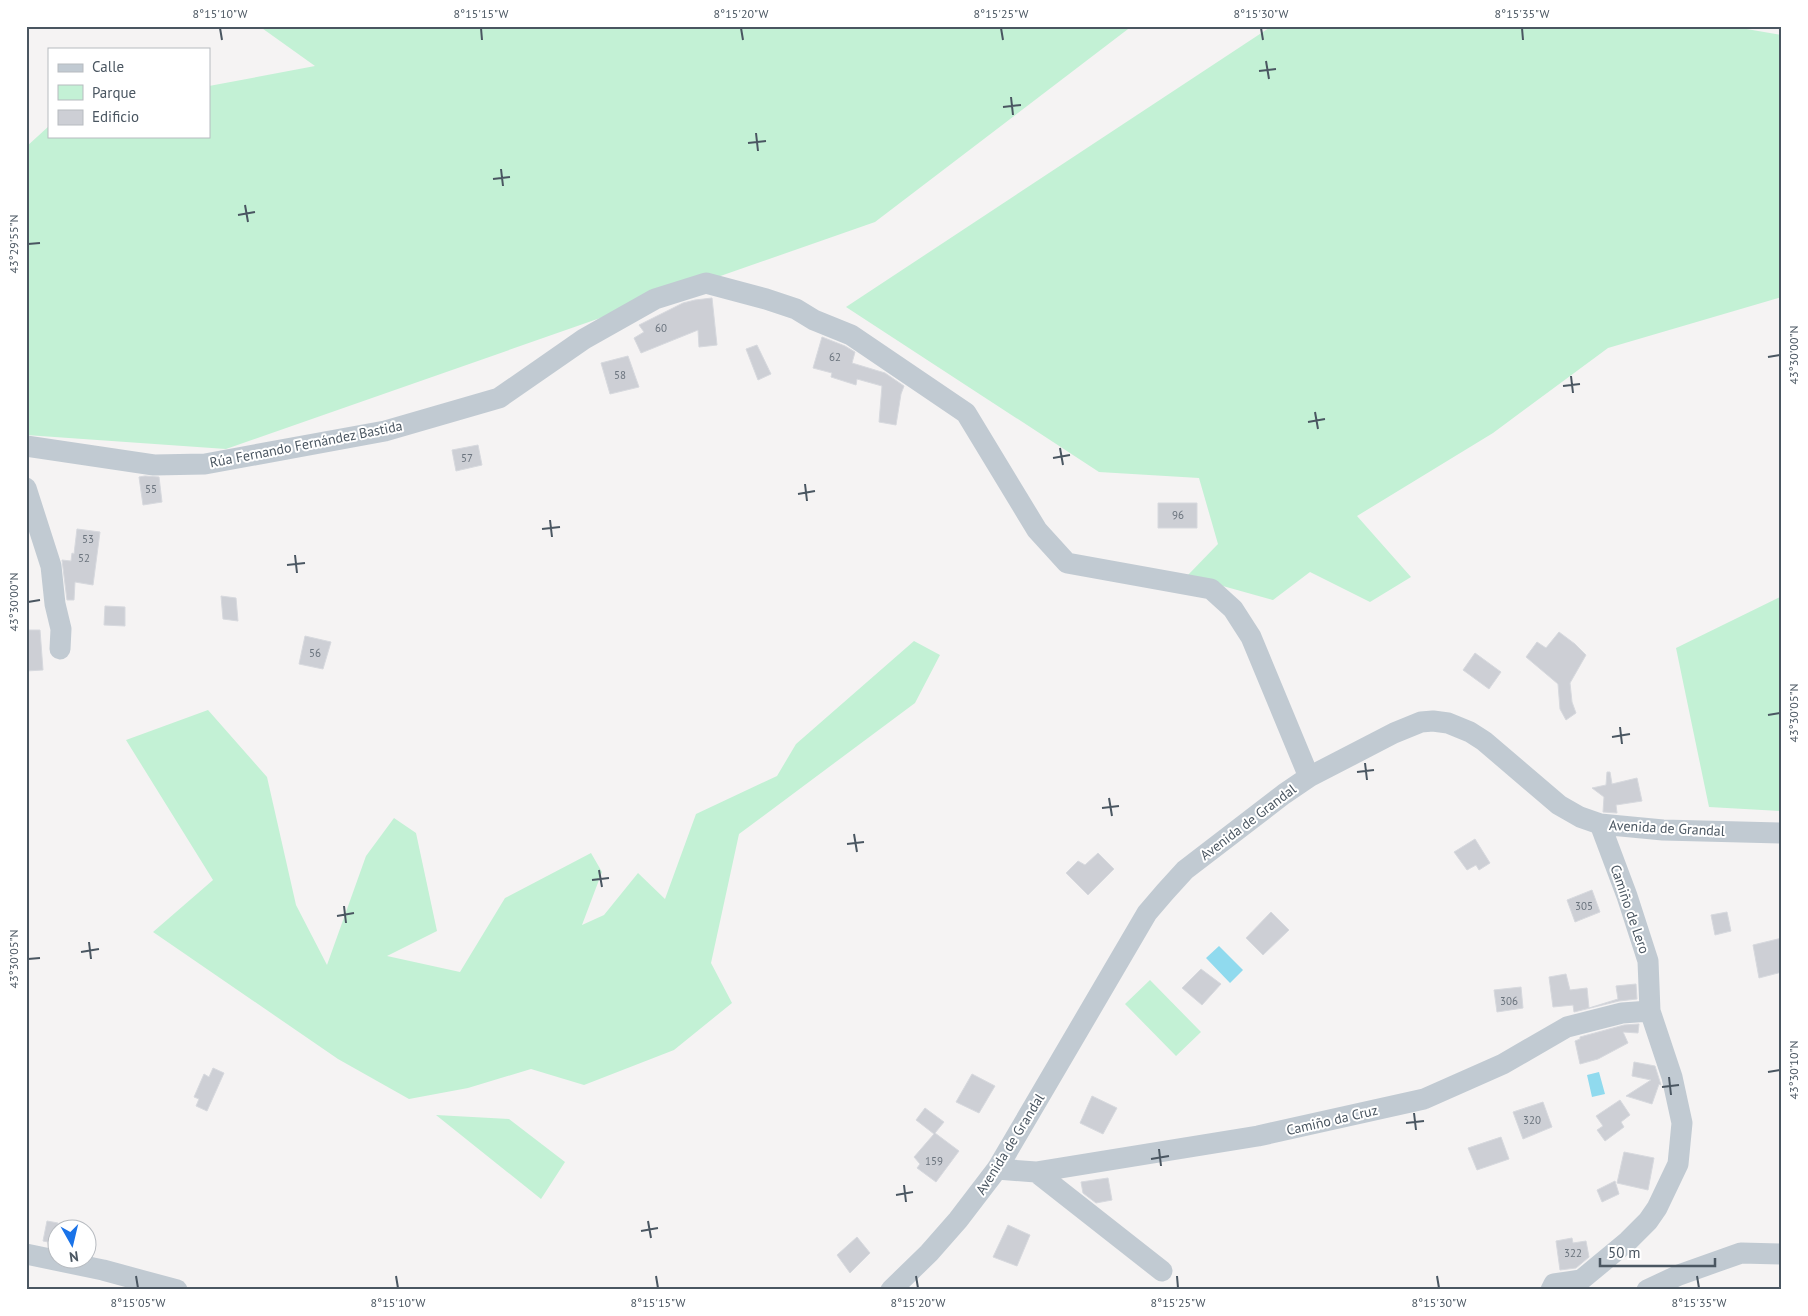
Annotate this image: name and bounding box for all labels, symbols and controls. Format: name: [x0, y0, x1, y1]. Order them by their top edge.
text: 8°15'10"W: [193, 6, 247, 21]
text: 8°15'15"W: [454, 6, 508, 21]
text: 8°15'20"W: [714, 6, 768, 21]
text: 8°15'25"W: [974, 6, 1028, 21]
text: 8°15'30"W: [1234, 6, 1288, 21]
text: 8°15'35"W: [1495, 6, 1549, 21]
legend: [48, 48, 210, 138]
text: Calle: [92, 57, 124, 76]
text: Parque: [92, 83, 136, 102]
text: Edificio: [92, 107, 139, 126]
text: 43°29'55"N: [6, 214, 21, 274]
house number: 60: [655, 321, 667, 335]
text: 43°30'00"N: [1786, 325, 1801, 385]
house number: 62: [829, 350, 841, 364]
house number: 58: [614, 368, 626, 382]
street label: Rúa Fernando Fernández Bastida: [208, 416, 404, 472]
house number: 57: [461, 451, 473, 465]
house number: 55: [145, 482, 157, 496]
house number: 96: [1172, 508, 1184, 522]
house number: 53: [82, 532, 94, 546]
house number: 52: [78, 551, 90, 565]
text: 43°30'00"N: [6, 572, 21, 632]
house number: 56: [309, 646, 321, 660]
text: 43°30'05"N: [1786, 683, 1801, 743]
street label: Avenida de Grandal: [1196, 780, 1300, 864]
street label: Avenida de Grandal: [1609, 816, 1725, 840]
street label: Camiño de Lero: [1606, 862, 1654, 956]
house number: 305: [1575, 899, 1593, 913]
text: 43°30'05"N: [6, 929, 21, 989]
house number: 306: [1500, 994, 1518, 1008]
text: 43°30'10"N: [1786, 1040, 1801, 1100]
street label: Avenida de Grandal: [972, 1090, 1048, 1198]
street label: Camiño da Cruz: [1285, 1101, 1379, 1139]
house number: 320: [1523, 1113, 1541, 1127]
house number: 159: [925, 1154, 943, 1168]
north arrow: [48, 1218, 98, 1268]
scale bar: [1600, 1236, 1716, 1268]
text: 50 m: [1608, 1243, 1641, 1262]
house number: 322: [1564, 1246, 1582, 1260]
text: N: [68, 1247, 80, 1266]
text: 8°15'05"W: [111, 1295, 165, 1310]
text: 8°15'10"W: [371, 1295, 425, 1310]
text: 8°15'15"W: [631, 1295, 685, 1310]
text: 8°15'20"W: [891, 1295, 945, 1310]
text: 8°15'25"W: [1151, 1295, 1205, 1310]
text: 8°15'30"W: [1412, 1295, 1466, 1310]
text: 8°15'35"W: [1672, 1295, 1726, 1310]

